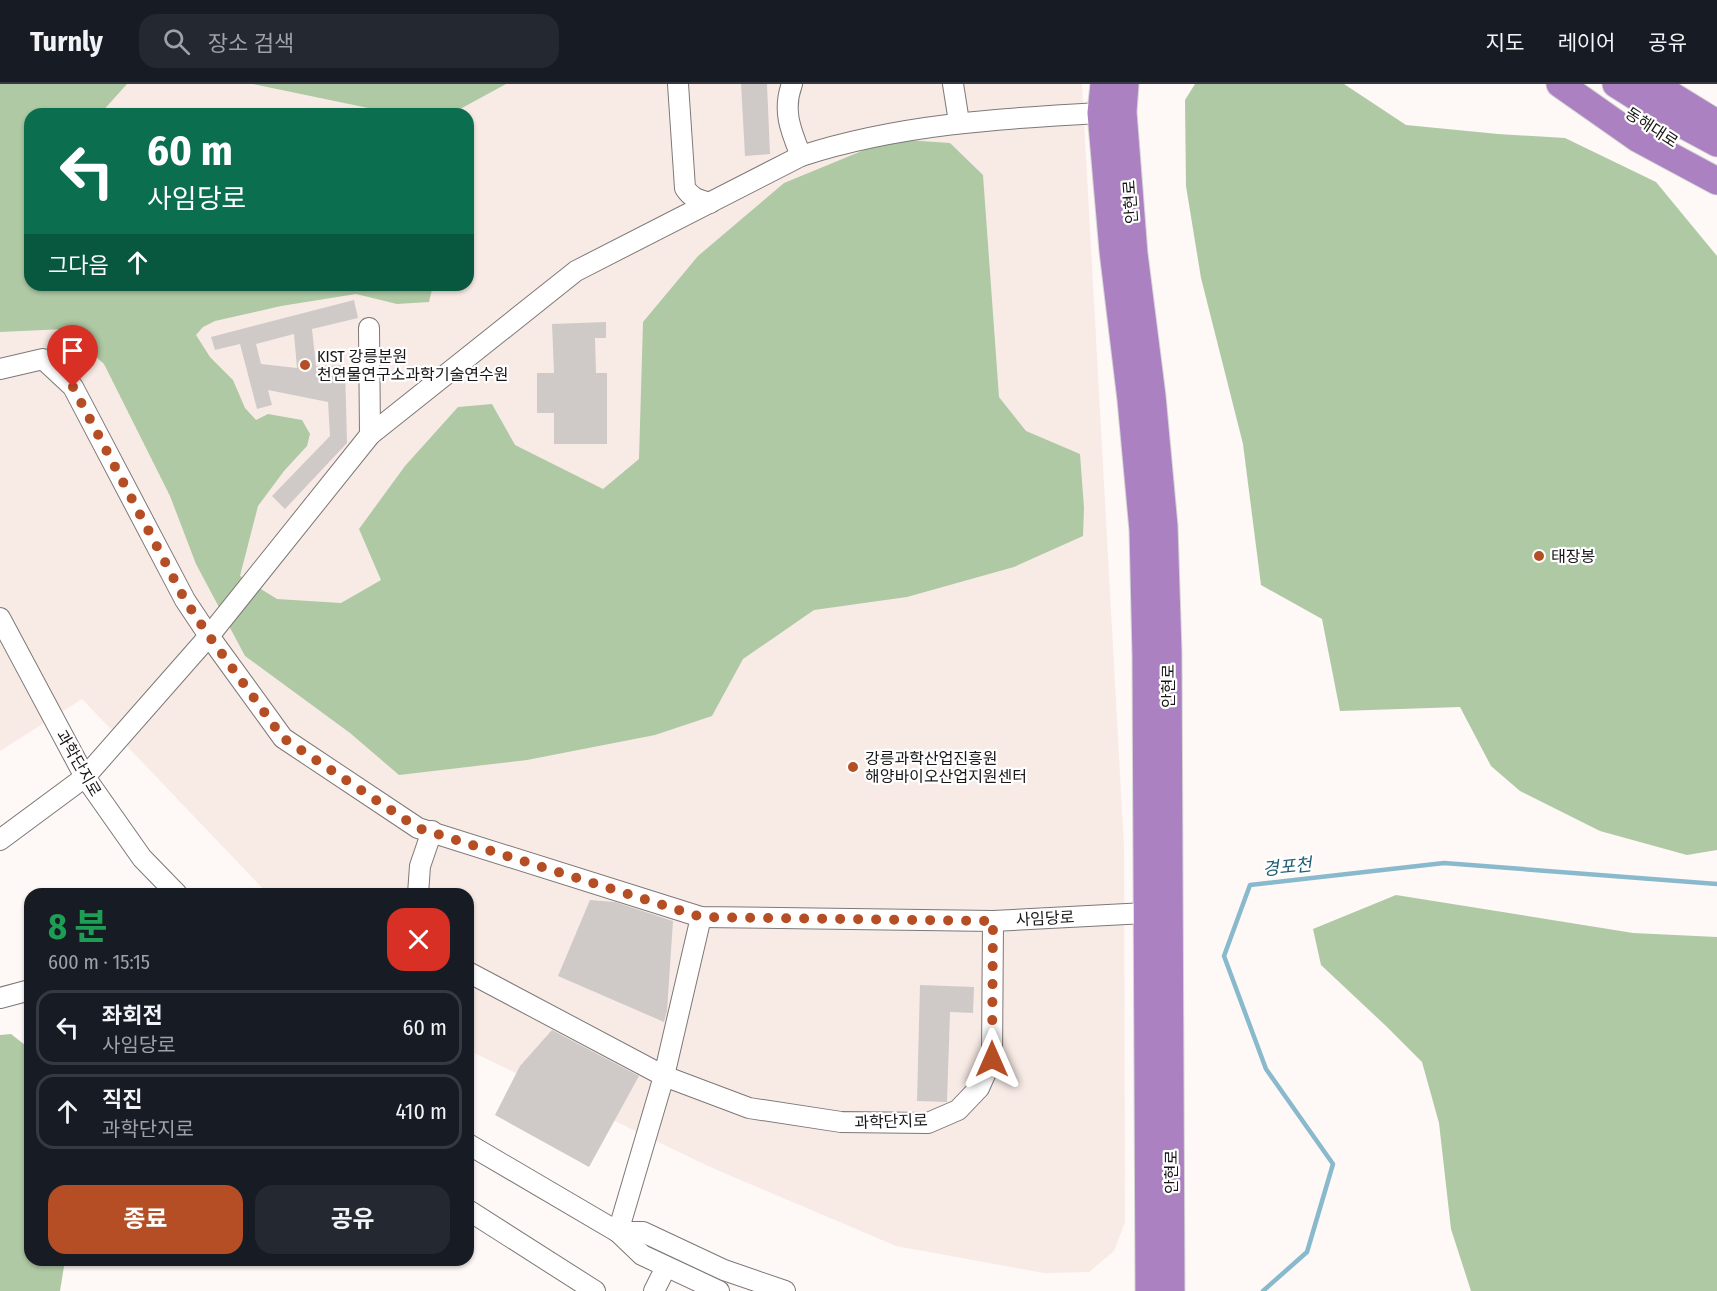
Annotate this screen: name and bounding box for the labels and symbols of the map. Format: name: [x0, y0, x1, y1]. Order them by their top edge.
street label: 동해대로: [1622, 103, 1682, 152]
street label: 안현로: [1119, 179, 1142, 225]
pin: [47, 325, 98, 387]
place label: KIST 강릉분원 천연물연구소과학기술연수원: [317, 347, 508, 384]
marker: KIST 강릉분원 천연물연구소과학기술연수원: [298, 358, 312, 372]
place label: 태장봉: [1551, 547, 1595, 566]
marker: 태장봉: [1532, 549, 1546, 563]
street label: 안현로: [1159, 664, 1178, 708]
street label: 과학단지로: [52, 727, 105, 800]
place label: 강릉과학산업진흥원 해양바이오산업지원센터: [865, 749, 1027, 786]
marker: 강릉과학산업진흥원 해양바이오산업지원센터: [846, 760, 860, 774]
water label: 경포천: [1261, 853, 1315, 881]
street label: 사임당로: [1015, 907, 1075, 930]
position arrow: [960, 1027, 1024, 1091]
street label: 과학단지로: [854, 1111, 928, 1132]
street label: 안현로: [1162, 1150, 1181, 1194]

